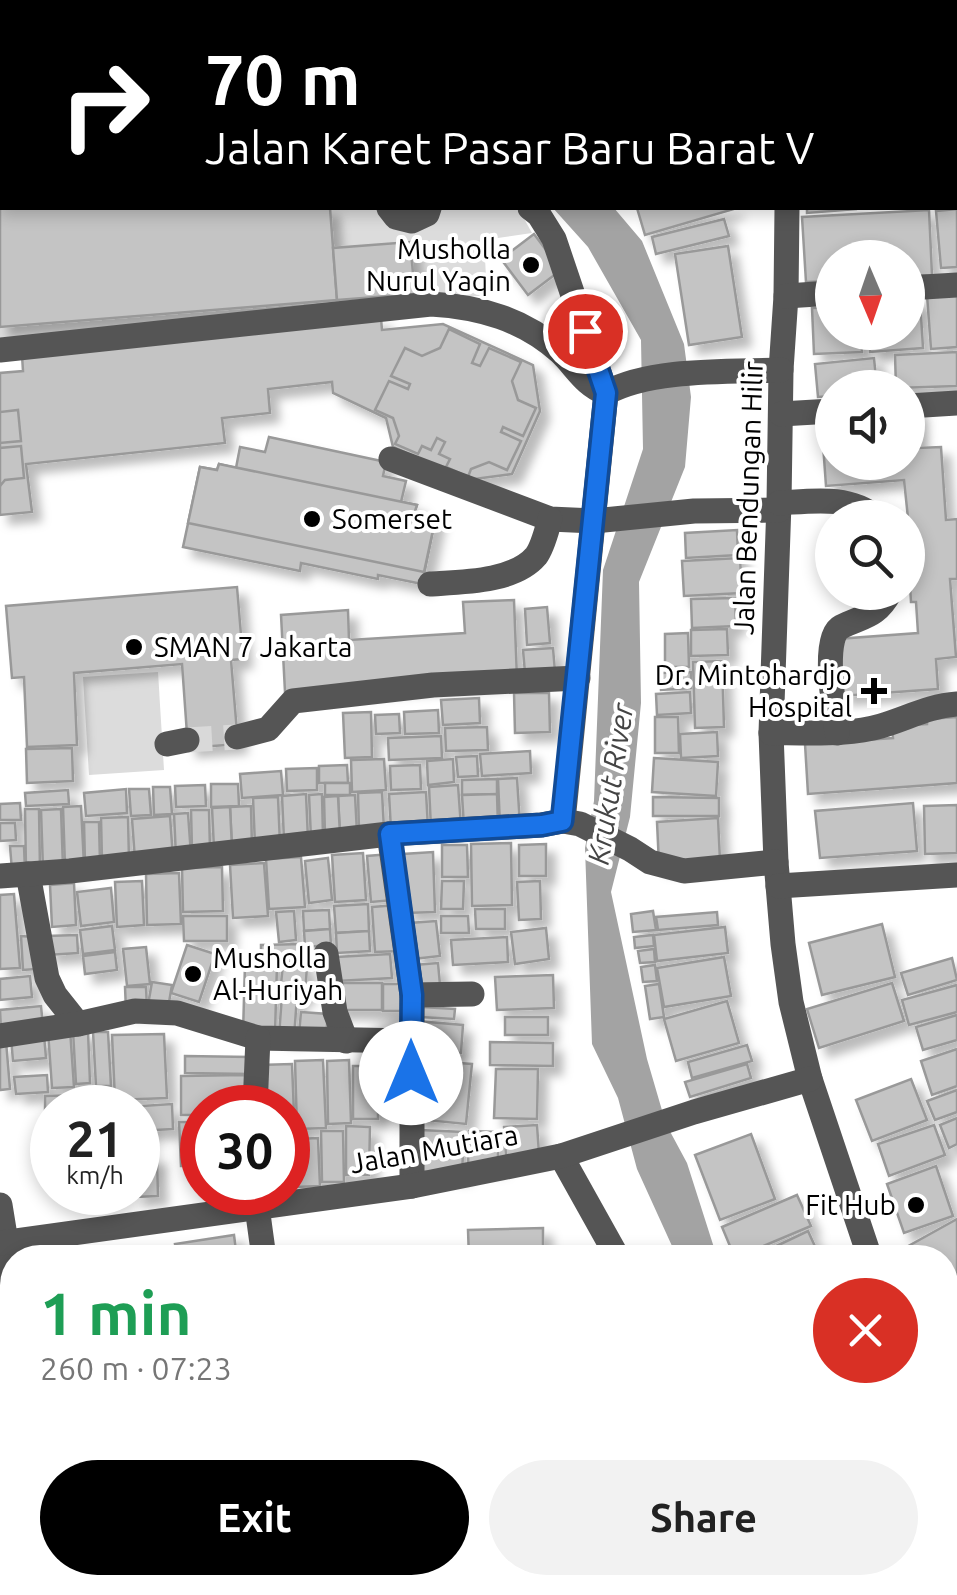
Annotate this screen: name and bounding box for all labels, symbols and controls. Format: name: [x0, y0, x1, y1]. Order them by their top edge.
icon: right: [40, 40, 170, 170]
text: 70 m: [205, 40, 361, 118]
text: Jalan Karet Pasar Baru Barat V: [205, 122, 814, 173]
place label: Musholla Nurul Yaqin: [366, 233, 511, 296]
north arrow: [815, 240, 925, 350]
map controls: [815, 240, 925, 610]
marker: Musholla Nurul Yaqin: [520, 254, 542, 276]
pin: [543, 289, 628, 374]
icon: arrive: [558, 304, 613, 359]
street label: Jalan Bendungan Hilir: [727, 360, 768, 635]
button: sound: [815, 370, 925, 480]
button: search: [815, 500, 925, 610]
place label: Somerset: [332, 503, 452, 534]
marker: Somerset: [301, 508, 323, 530]
place label: SMAN 7 Jakarta: [154, 631, 352, 662]
marker: SMAN 7 Jakarta: [123, 636, 145, 658]
place label: Dr. Mintohardjo Hospital: [655, 659, 852, 722]
marker: Dr. Mintohardjo Hospital: [861, 678, 887, 704]
water label: Krukut River: [580, 699, 640, 867]
place label: Musholla Al-Huriyah: [213, 942, 343, 1005]
marker: Musholla Al-Huriyah: [182, 963, 204, 985]
position arrow: [359, 1021, 463, 1125]
speed limit sign: 30: [180, 1085, 310, 1215]
text: 21: [67, 1110, 123, 1166]
street label: Jalan Mutiara: [348, 1118, 520, 1179]
text: km/h: [66, 1161, 124, 1189]
place label: Fit Hub: [805, 1189, 896, 1220]
marker: Fit Hub: [905, 1194, 927, 1216]
button: close: [813, 1278, 918, 1383]
text: 1 min: [40, 1279, 192, 1346]
text: 260 m · 07:23: [40, 1350, 232, 1386]
button: Exit: [40, 1460, 469, 1575]
button: Share: [489, 1460, 918, 1575]

